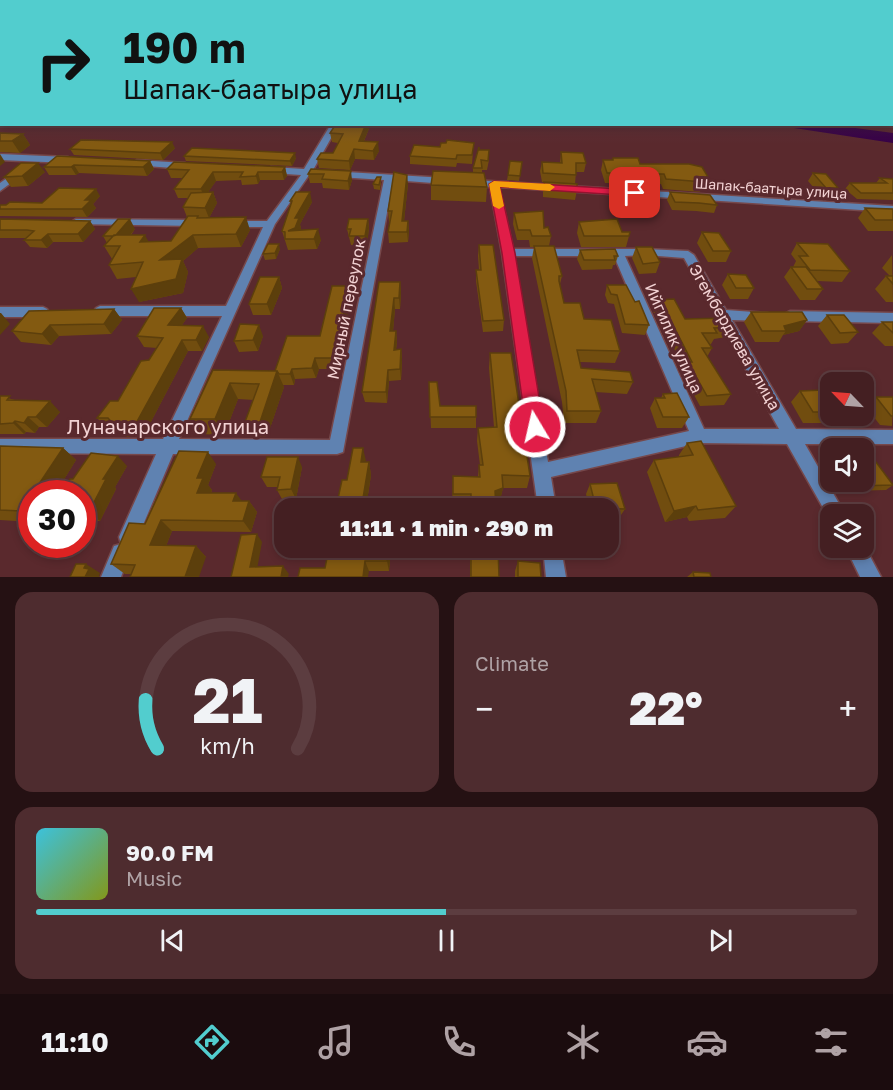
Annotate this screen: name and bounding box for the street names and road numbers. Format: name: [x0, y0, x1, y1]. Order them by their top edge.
street label: Шапак-баатыра улица: [694, 174, 848, 202]
street label: Мирный переулок: [323, 237, 369, 381]
street label: Эгембердиева улица: [685, 261, 785, 413]
street label: Ийгилик улица: [641, 280, 707, 396]
street label: Луначарского улица: [67, 414, 269, 438]

